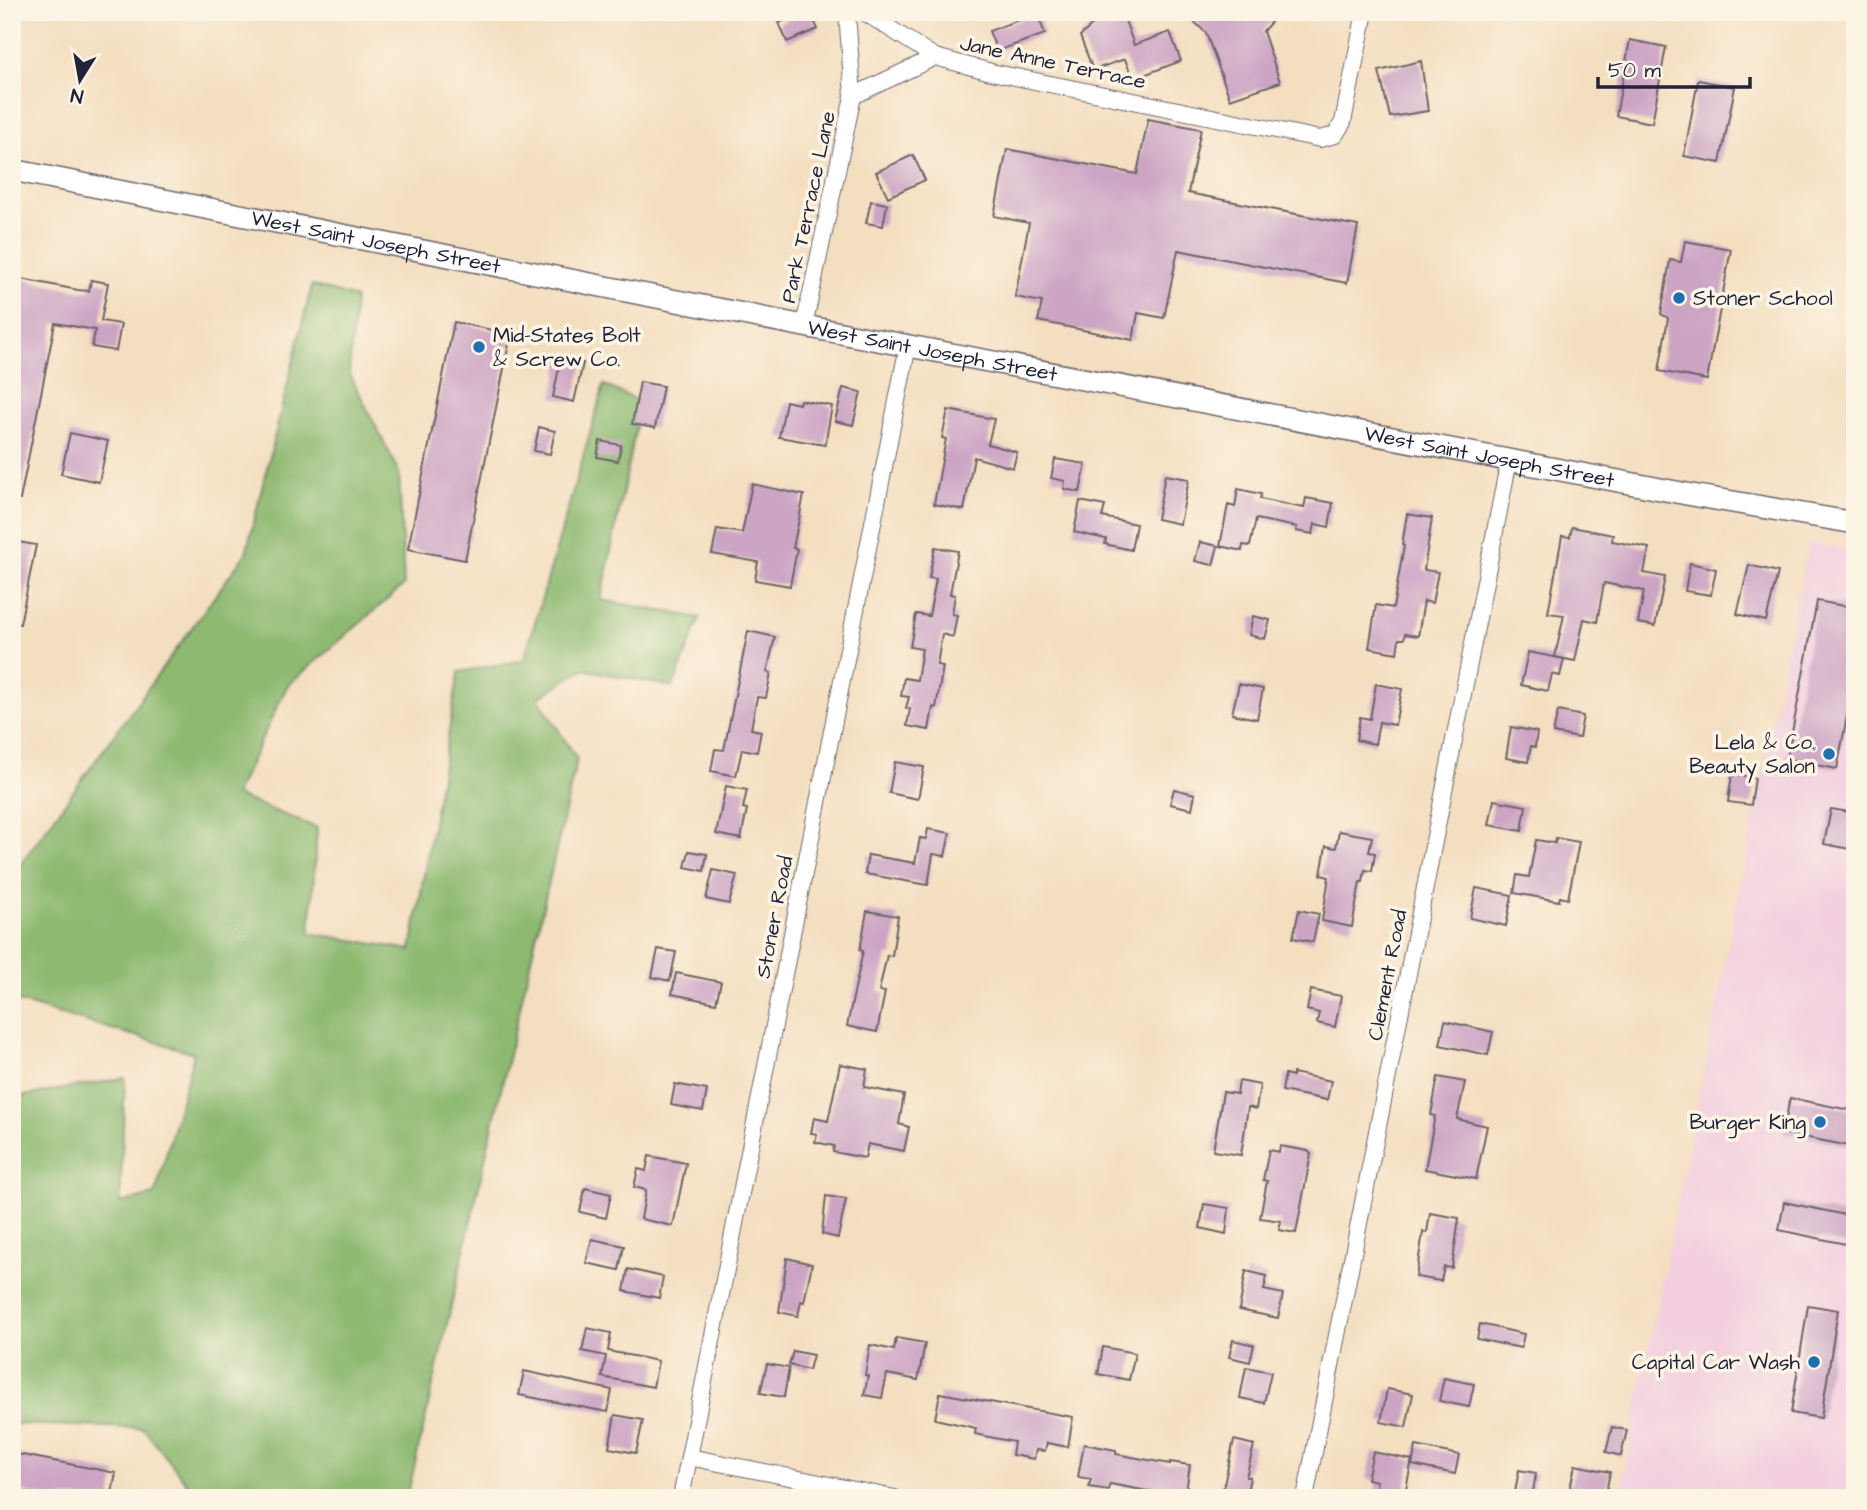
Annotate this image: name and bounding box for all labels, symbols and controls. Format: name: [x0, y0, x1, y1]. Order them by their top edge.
street label: Jane Anne Terrace: [957, 29, 1148, 96]
north arrow: [46, 46, 116, 116]
scale bar: [1598, 46, 1750, 90]
text: 50 m: [1608, 56, 1662, 85]
text: N: [69, 81, 85, 110]
street label: Park Terrace Lane: [774, 109, 843, 306]
street label: West Saint Joseph Street: [249, 203, 504, 281]
place label: Stoner School: [1693, 284, 1833, 313]
marker: Stoner School: [1671, 290, 1687, 306]
street label: West Saint Joseph Street: [805, 313, 1060, 389]
place label: Mid-States Bolt & Screw Co.: [493, 321, 641, 374]
marker: Mid-States Bolt & Screw Co.: [471, 339, 487, 355]
street label: West Saint Joseph Street: [1362, 419, 1617, 495]
place label: Lela & Co. Beauty Salon: [1689, 728, 1815, 783]
marker: Lela & Co. Beauty Salon: [1821, 746, 1837, 762]
street label: Stoner Road: [748, 853, 801, 981]
street label: Clement Road: [1361, 907, 1414, 1043]
place label: Burger King: [1689, 1108, 1806, 1139]
marker: Burger King: [1812, 1114, 1828, 1130]
place label: Capital Car Wash: [1632, 1348, 1801, 1378]
marker: Capital Car Wash: [1806, 1354, 1822, 1370]

